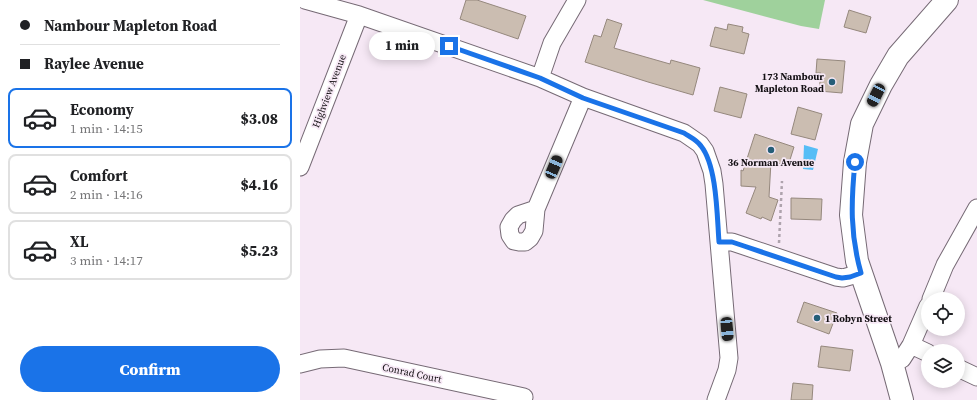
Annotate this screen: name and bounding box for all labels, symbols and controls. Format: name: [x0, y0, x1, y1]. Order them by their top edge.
text: Nambour Mapleton Road: [44, 15, 217, 36]
callout: 1 min: [369, 32, 435, 60]
text: 1 min: [385, 37, 419, 54]
route end: [440, 37, 458, 55]
text: Raylee Avenue: [44, 53, 144, 74]
street label: Highview Avenue: [309, 53, 349, 129]
place label: 173 Nambour Mapleton Road: [755, 70, 824, 95]
marker: 173 Nambour Mapleton Road: [827, 77, 837, 87]
car: [865, 82, 887, 108]
text: Economy: [70, 99, 134, 120]
icon: car: [22, 100, 58, 136]
text: $3.08: [240, 108, 278, 129]
text: 1 min · 14:15: [70, 120, 143, 137]
marker: 36 Norman Avenue: [766, 145, 776, 155]
route start: [846, 153, 864, 171]
car: [544, 154, 564, 180]
place label: 36 Norman Avenue: [728, 156, 814, 169]
text: Comfort: [70, 165, 128, 186]
icon: car: [22, 166, 58, 202]
text: $4.16: [240, 174, 278, 195]
text: 2 min · 14:16: [70, 186, 143, 203]
text: XL: [70, 231, 89, 252]
icon: car: [22, 232, 58, 268]
text: $5.23: [240, 240, 278, 261]
text: 3 min · 14:17: [70, 252, 143, 269]
map controls: [921, 292, 965, 388]
button: locate: [921, 292, 965, 336]
place label: 1 Robyn Street: [825, 312, 892, 325]
marker: 1 Robyn Street: [812, 313, 822, 323]
car: [720, 317, 734, 341]
button: layers: [921, 344, 965, 388]
button: Confirm: [20, 346, 280, 392]
street label: Conrad Court: [381, 360, 444, 386]

